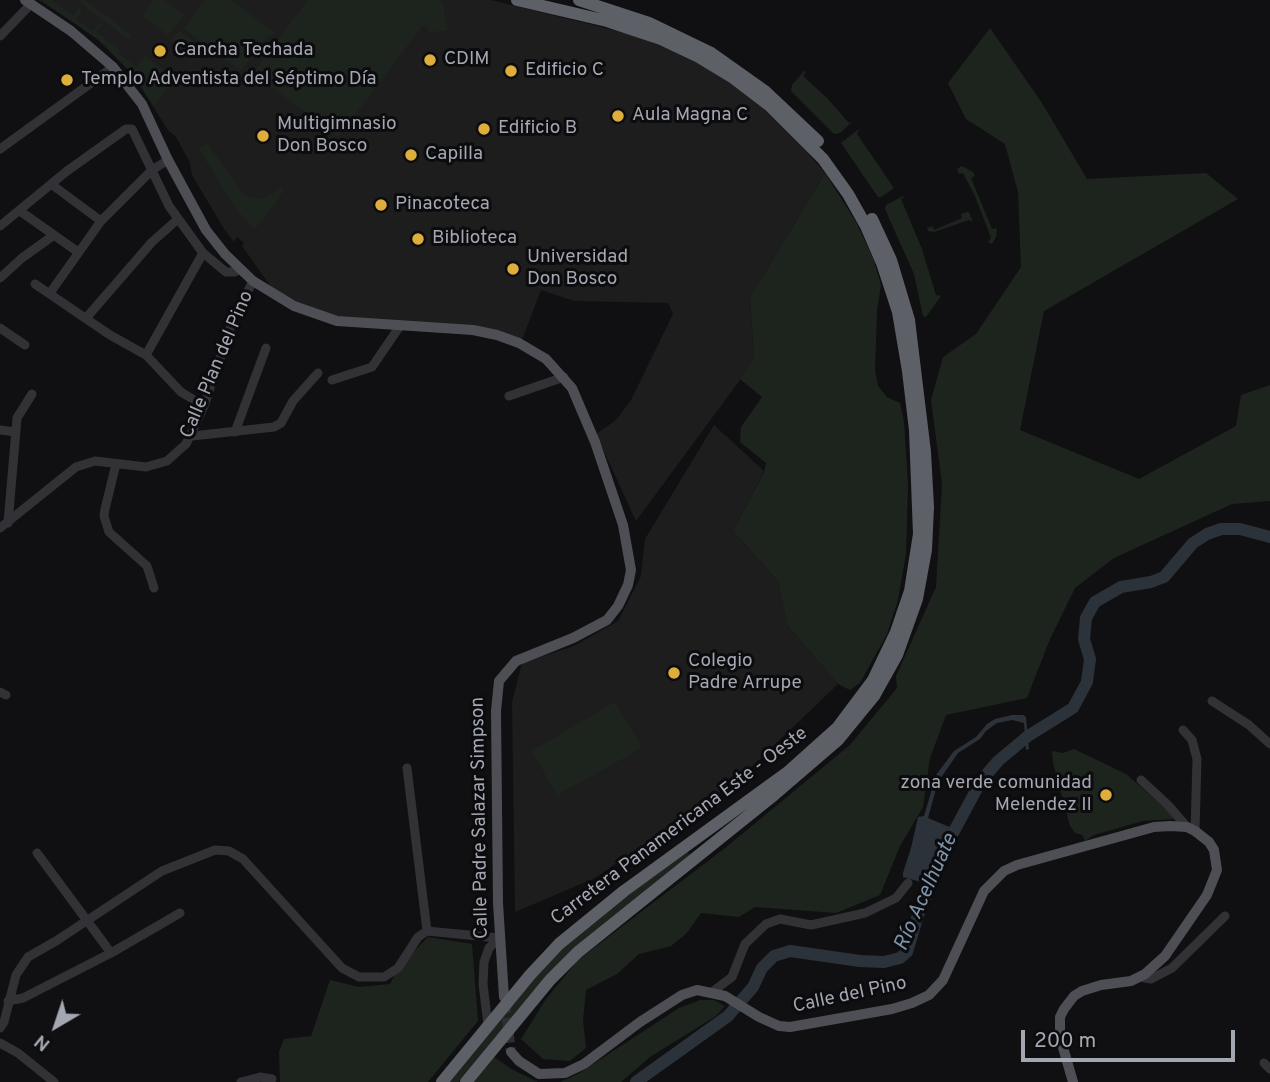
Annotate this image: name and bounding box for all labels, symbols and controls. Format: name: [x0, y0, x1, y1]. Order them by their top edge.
place label: Cancha Techada: [174, 40, 313, 62]
marker: Cancha Techada: [152, 43, 168, 59]
place label: CDIM: [444, 49, 490, 71]
marker: CDIM: [422, 52, 438, 68]
place label: Edificio C: [525, 60, 604, 82]
marker: Edificio C: [503, 63, 519, 79]
place label: Templo Adventista del Séptimo Día: [81, 69, 377, 91]
marker: Templo Adventista del Séptimo Día: [59, 72, 75, 88]
place label: Aula Magna C: [632, 105, 748, 127]
marker: Aula Magna C: [610, 108, 626, 124]
place label: Multigimnasio Don Bosco: [277, 114, 397, 158]
place label: Edificio B: [498, 118, 577, 140]
marker: Edificio B: [476, 121, 492, 137]
marker: Multigimnasio Don Bosco: [255, 128, 271, 144]
place label: Capilla: [425, 144, 483, 166]
marker: Capilla: [403, 147, 419, 163]
place label: Pinacoteca: [395, 194, 490, 216]
marker: Pinacoteca: [373, 197, 389, 213]
place label: Biblioteca: [432, 228, 517, 250]
marker: Biblioteca: [410, 231, 426, 247]
place label: Universidad Don Bosco: [527, 247, 628, 291]
marker: Universidad Don Bosco: [505, 261, 521, 277]
street label: Calle Plan del Pino: [177, 288, 259, 442]
place label: Colegio Padre Arrupe: [688, 651, 802, 695]
marker: Colegio Padre Arrupe: [666, 665, 682, 681]
street label: Calle Padre Salazar Simpson: [467, 697, 495, 939]
street label: Carretera Panamericana Este - Oeste: [547, 723, 813, 931]
place label: zona verde comunidad Melendez II: [900, 773, 1092, 817]
marker: zona verde comunidad Melendez II: [1098, 787, 1114, 803]
water label: Río Acelhuate: [890, 831, 964, 955]
street label: Calle del Pino: [791, 973, 909, 1019]
north arrow: [21, 991, 91, 1061]
scale bar: [1025, 1016, 1238, 1060]
text: 200 m: [1034, 1028, 1096, 1055]
text: N: [30, 1029, 56, 1056]

